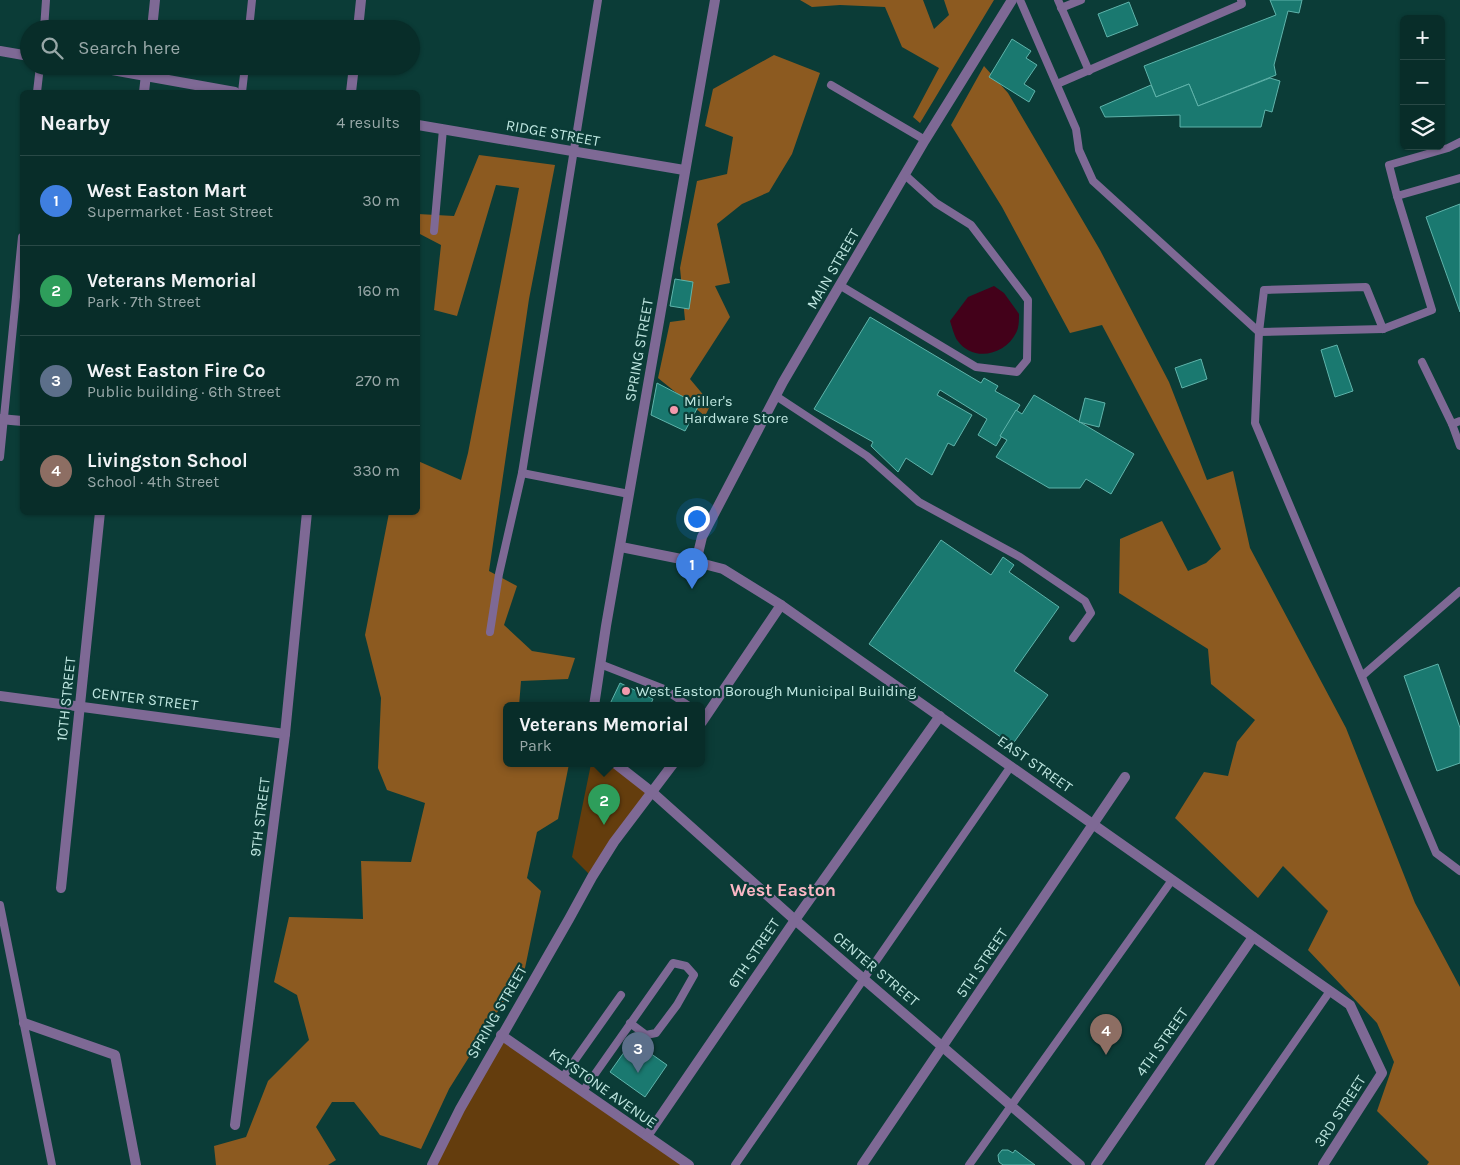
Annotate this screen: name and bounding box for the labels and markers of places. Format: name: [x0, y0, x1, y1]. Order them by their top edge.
place label: Miller's Hardware Store: [684, 392, 788, 427]
marker: Miller's Hardware Store: [668, 404, 680, 416]
pin: 1: [676, 548, 708, 589]
place label: West Easton Borough Municipal Building: [636, 682, 917, 700]
marker: West Easton Borough Municipal Building: [620, 685, 632, 697]
pin: 2: [588, 784, 620, 825]
pin: 4: [1090, 1014, 1122, 1055]
pin: 3: [622, 1032, 654, 1073]

